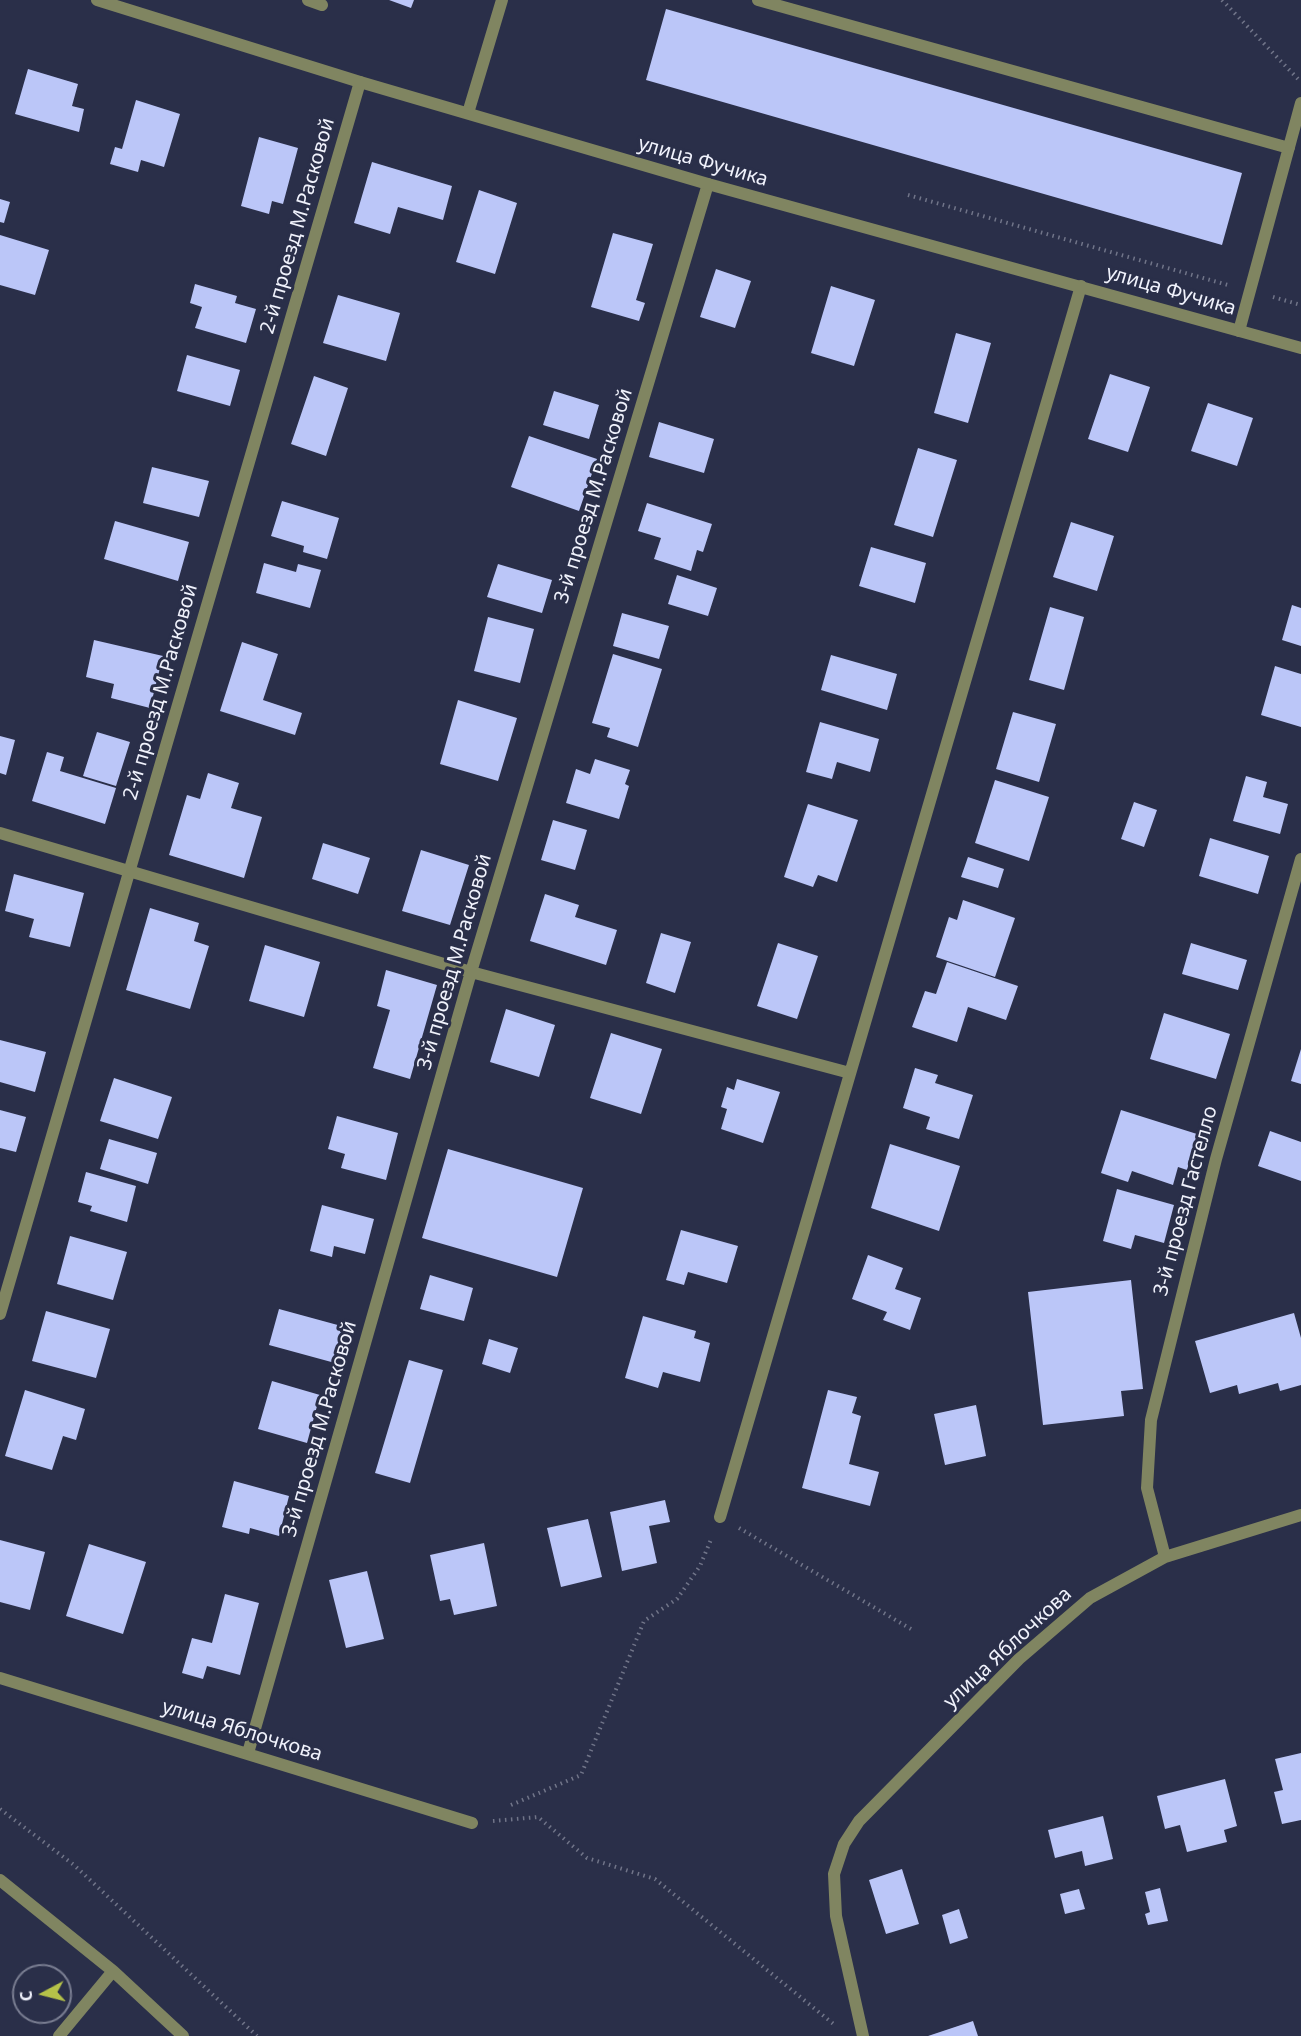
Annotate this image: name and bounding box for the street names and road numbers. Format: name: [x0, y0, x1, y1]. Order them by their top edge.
street label: 2-й проезд М.Расковой: [256, 115, 340, 337]
street label: улица Фучика: [635, 132, 771, 192]
street label: улица Фучика: [1103, 261, 1239, 321]
street label: 3-й проезд М.Расковой: [550, 386, 638, 606]
street label: 2-й проезд М.Расковой: [119, 581, 203, 803]
street label: 3-й проезд М.Расковой: [413, 851, 497, 1073]
street label: 3-й проезд Гастелло: [1149, 1103, 1223, 1299]
street label: 3-й проезд М.Расковой: [278, 1318, 362, 1540]
street label: улица Яблочкова: [939, 1583, 1077, 1713]
street label: улица Яблочкова: [159, 1695, 325, 1767]

